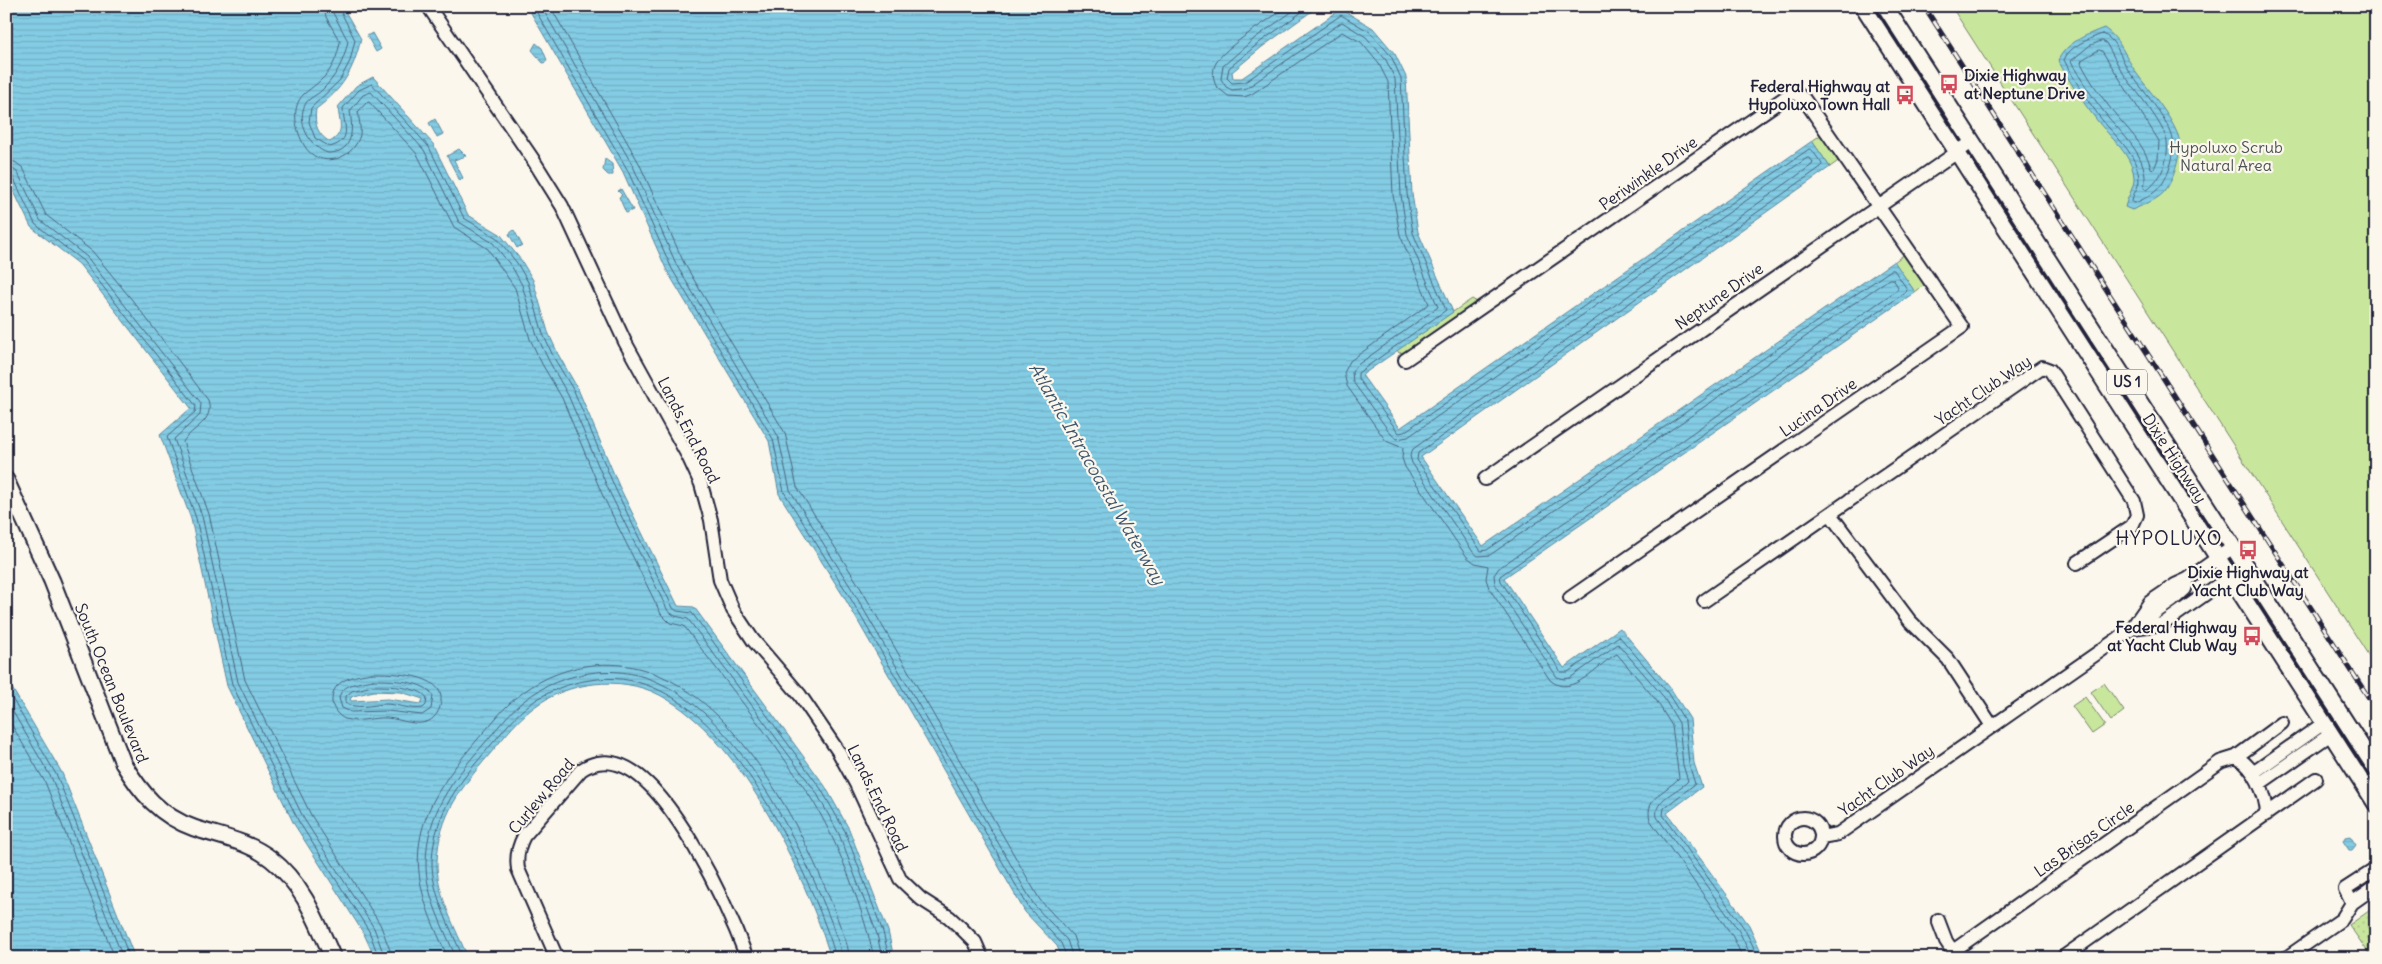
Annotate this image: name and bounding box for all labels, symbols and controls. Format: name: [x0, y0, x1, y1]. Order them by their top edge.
place label: Dixie Highway at Neptune Drive: [1964, 65, 2086, 104]
bus stop icon: Dixie Highway at Neptune Drive: [1938, 73, 1960, 95]
place label: Federal Highway at Hypoluxo Town Hall: [1748, 76, 1891, 115]
bus stop icon: Federal Highway at Hypoluxo Town Hall: [1894, 84, 1916, 106]
street label: Periwinkle Drive: [1595, 132, 1701, 214]
park label: Hypoluxo Scrub Natural Area: [2169, 137, 2283, 175]
street label: Neptune Drive: [1671, 258, 1767, 334]
street label: Yacht Club Way: [1931, 351, 2035, 429]
water label: Atlantic Intracoastal Waterway: [1024, 359, 1171, 590]
road number: US 1: [2107, 370, 2147, 394]
street label: Lands End Road: [654, 373, 724, 487]
street label: Lucina Drive: [1776, 373, 1860, 441]
street label: Dixie Highway: [2139, 410, 2211, 506]
district label: HYPOLUXO: [2115, 526, 2223, 550]
bus stop icon: Dixie Highway at Yacht Club Way: [2237, 539, 2259, 561]
place label: Dixie Highway at Yacht Club Way: [2188, 562, 2309, 601]
street label: South Ocean Boulevard: [71, 600, 153, 766]
place label: Federal Highway at Yacht Club Way: [2107, 617, 2237, 656]
bus stop icon: Federal Highway at Yacht Club Way: [2241, 625, 2263, 647]
street label: Yacht Club Way: [1835, 740, 1937, 820]
street label: Lands End Road: [843, 741, 913, 855]
street label: Curlew Road: [504, 754, 578, 838]
street label: Las Brisas Circle: [2030, 797, 2138, 881]

